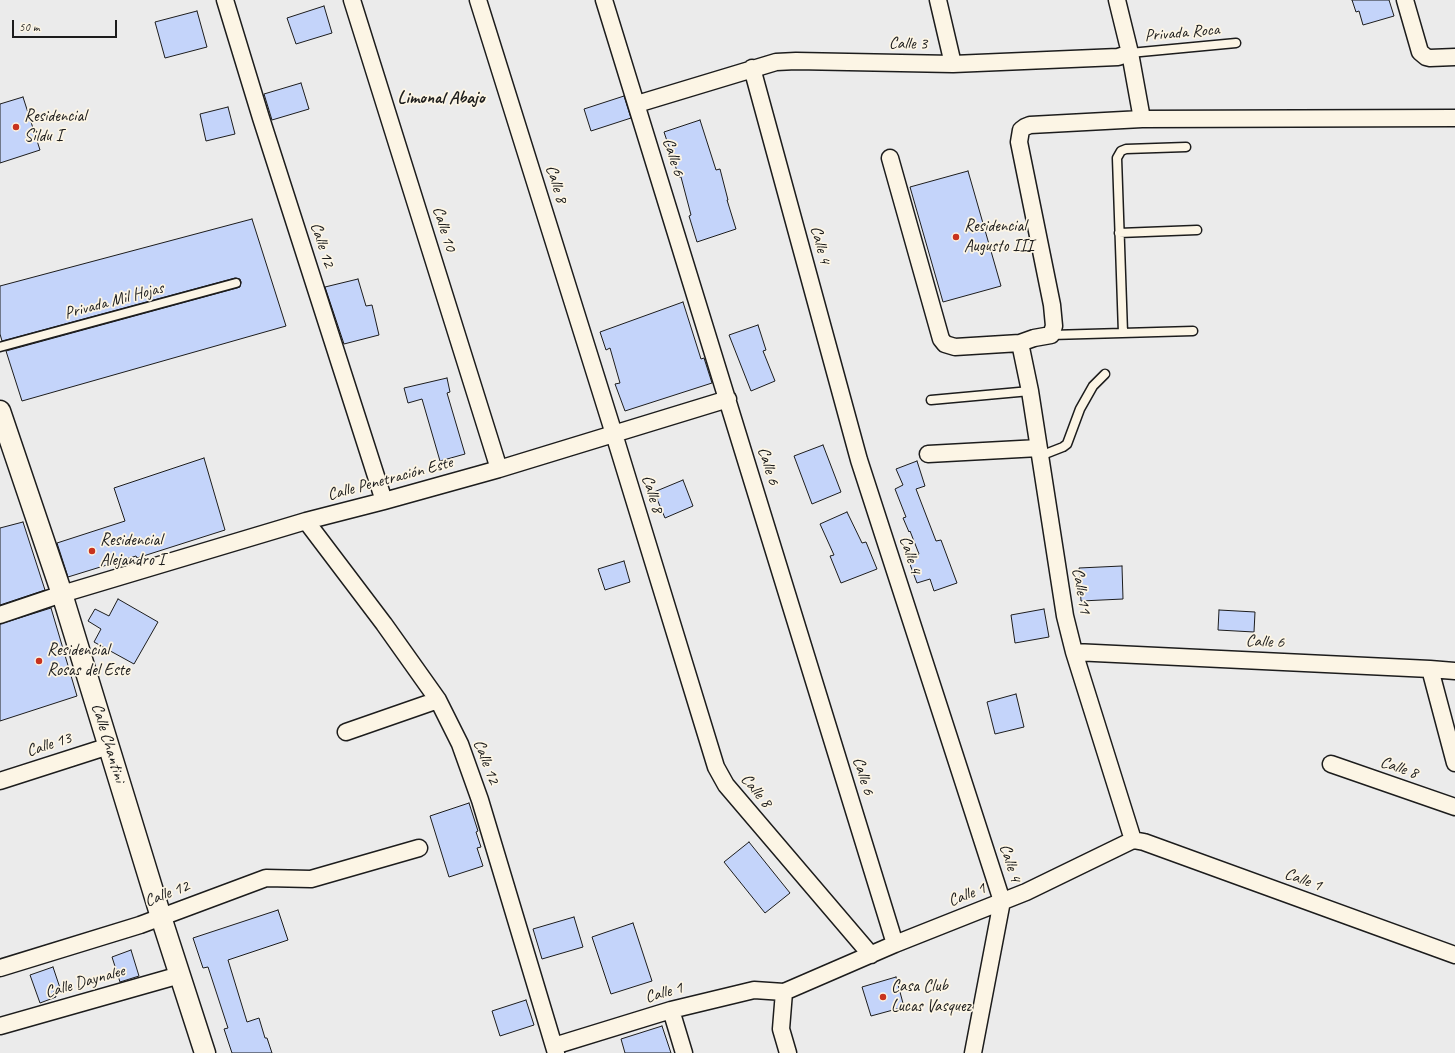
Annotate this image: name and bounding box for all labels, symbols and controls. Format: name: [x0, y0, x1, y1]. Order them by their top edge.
scale bar: [14, 12, 119, 38]
text: 50 m: [19, 19, 39, 35]
street label: Privada Roca: [1144, 20, 1220, 46]
street label: Calle 3: [889, 33, 927, 55]
district label: Limonal Abajo: [398, 87, 484, 109]
place label: Residencial Sildu I: [24, 107, 86, 147]
marker: Residencial Sildu I: [11, 122, 21, 132]
street label: Calle 6: [658, 136, 688, 178]
street label: Calle 8: [541, 163, 571, 205]
street label: Calle 10: [428, 204, 460, 254]
place label: Residencial Augusto III: [964, 217, 1033, 257]
street label: Calle 12: [305, 220, 339, 270]
street label: Calle 4: [805, 224, 835, 266]
marker: Residencial Augusto III: [951, 232, 961, 242]
street label: Privada Mil Hojas: [62, 278, 166, 324]
street label: Calle 6: [753, 445, 783, 487]
street label: Calle Penetración Este: [325, 452, 455, 506]
street label: Calle 8: [637, 473, 667, 515]
place label: Residencial Alejandro I: [100, 531, 165, 571]
street label: Calle 4: [894, 534, 926, 576]
marker: Residencial Alejandro I: [87, 546, 97, 556]
street label: Calle 11: [1067, 567, 1095, 615]
street label: Calle 6: [1245, 631, 1285, 653]
place label: Residencial Rosas del Este: [47, 641, 130, 681]
marker: Residencial Rosas del Este: [34, 656, 44, 666]
street label: Calle Chantini: [86, 701, 130, 785]
street label: Calle 13: [24, 728, 74, 762]
street label: Calle 12: [468, 737, 504, 787]
street label: Calle 8: [1377, 752, 1421, 784]
street label: Calle 6: [848, 755, 878, 797]
street label: Calle 8: [736, 770, 776, 812]
street label: Calle 4: [994, 842, 1026, 884]
street label: Calle 1: [1281, 864, 1325, 896]
street label: Calle 12: [142, 876, 192, 912]
street label: Calle 1: [945, 878, 989, 912]
street label: Calle Daynalee: [43, 961, 127, 1003]
place label: Casa Club Lucas Vasquez: [891, 977, 971, 1017]
street label: Calle 1: [643, 978, 685, 1008]
marker: Casa Club Lucas Vasquez: [878, 992, 888, 1002]

